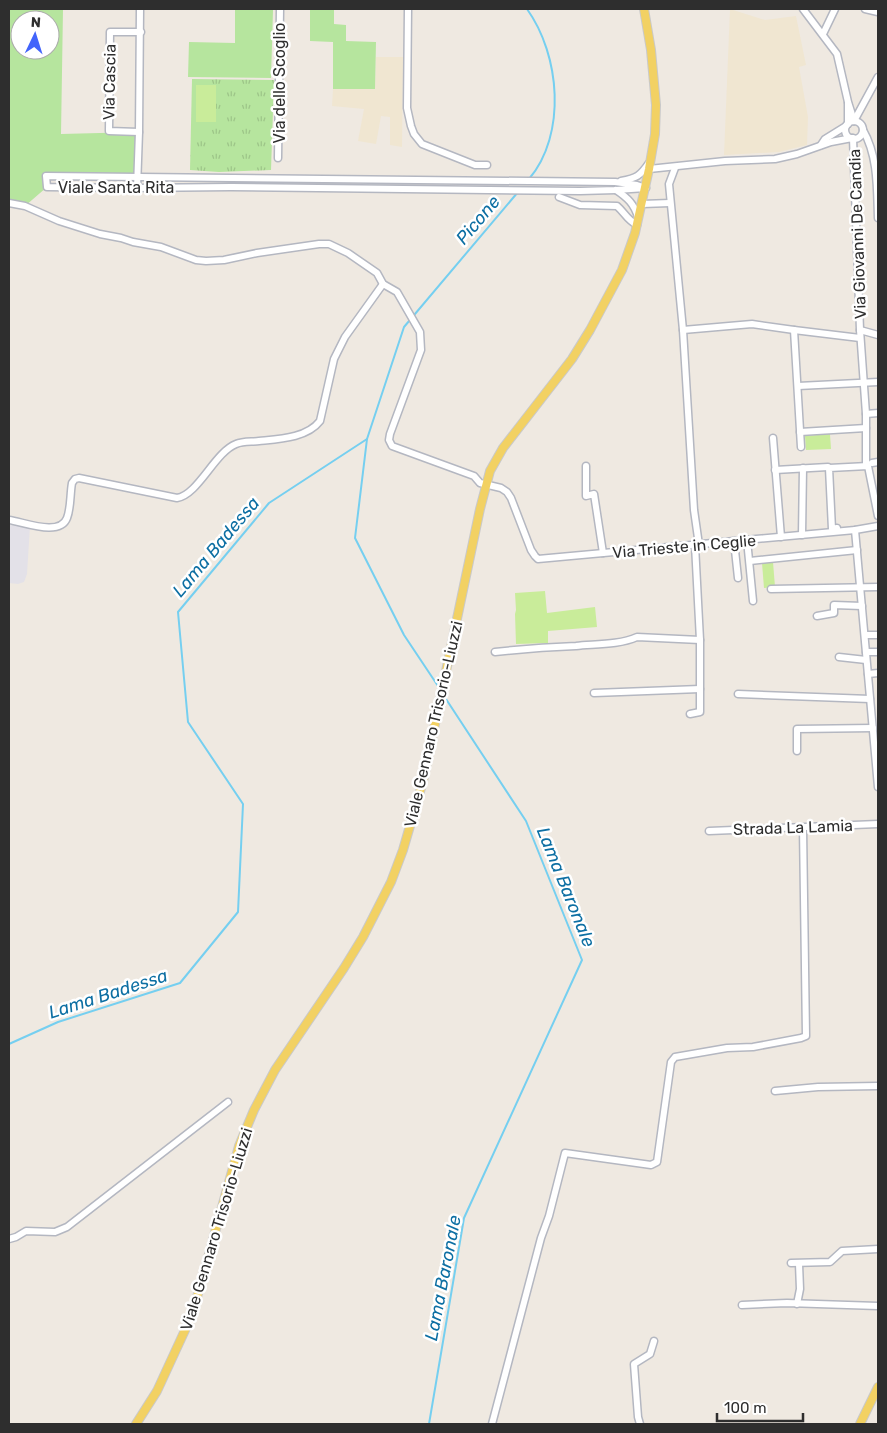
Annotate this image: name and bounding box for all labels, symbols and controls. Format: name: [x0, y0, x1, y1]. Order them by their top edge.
north arrow: [10, 10, 60, 60]
text: N: [30, 14, 41, 31]
street label: Via dello Scoglio: [270, 23, 289, 143]
street label: Via Cascia: [99, 44, 120, 120]
street label: Via Giovanni De Candia: [845, 148, 870, 320]
street label: Viale Santa Rita: [58, 178, 174, 197]
water label: Picone: [451, 191, 505, 249]
water label: Lama Badessa: [168, 492, 265, 602]
street label: Via Trieste in Ceglie: [611, 531, 757, 562]
street label: Viale Gennaro Trisorio-Liuzzi: [400, 619, 467, 829]
street label: Strada La Lamia: [733, 816, 853, 839]
water label: Lama Baronale: [532, 824, 600, 950]
water label: Lama Badessa: [46, 964, 171, 1024]
street label: Viale Gennaro Trisorio-Liuzzi: [177, 1125, 256, 1333]
water label: Lama Baronale: [420, 1213, 466, 1343]
scale bar: [717, 1390, 803, 1422]
text: 100 m: [724, 1399, 766, 1417]

